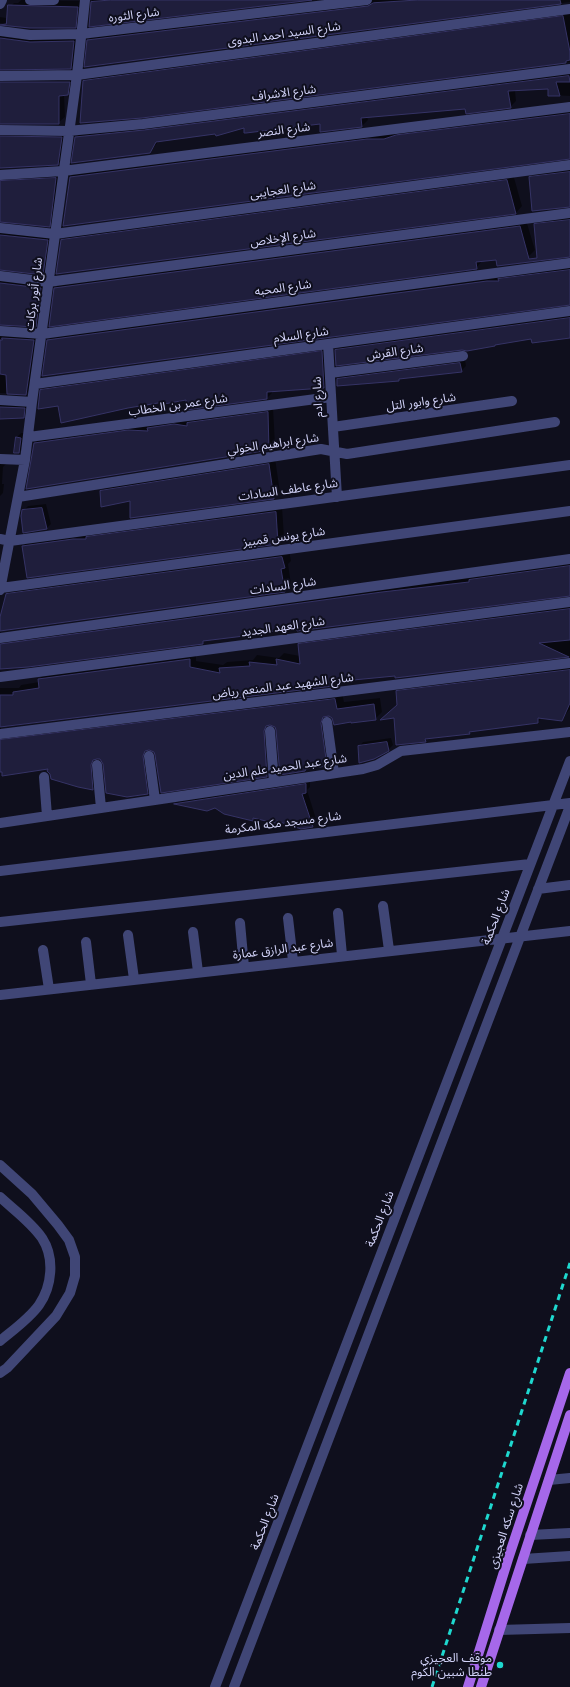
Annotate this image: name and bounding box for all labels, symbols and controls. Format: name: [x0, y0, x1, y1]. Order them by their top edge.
street label: شارع الثوره: [108, 5, 160, 25]
street label: شارع السيد احمد البدوى: [227, 19, 341, 49]
street label: شارع الاشراف: [251, 82, 317, 104]
street label: شارع النصر: [257, 120, 311, 140]
street label: شارع العجايبى: [249, 178, 317, 202]
street label: شارع الإخلاص: [249, 226, 317, 250]
street label: شارع أنور بركات: [22, 257, 46, 331]
street label: شارع المحبه: [254, 277, 312, 299]
street label: شارع السلام: [272, 324, 330, 346]
street label: شارع القرش: [366, 341, 424, 363]
street label: شارع ادم: [310, 376, 326, 418]
street label: شارع وابور التل: [385, 390, 457, 414]
street label: شارع عمر بن الخطاب: [127, 391, 229, 419]
street label: شارع ابراهيم الخولي: [226, 430, 320, 458]
street label: شارع عاطف السادات: [237, 476, 339, 504]
street label: شارع يونس قمبيز: [242, 524, 326, 550]
street label: شارع السادات: [249, 574, 317, 598]
street label: شارع العهد الجديد: [240, 614, 326, 640]
street label: شارع الشهيد عبد المنعم رياض: [211, 670, 355, 702]
street label: شارع عبد الحميد علم الدين: [222, 751, 348, 783]
street label: شارع مسجد مكه المكرمة: [224, 809, 342, 837]
street label: شارع الحكمة: [479, 887, 513, 947]
street label: شارع عبد الرازق عمارة: [232, 936, 334, 962]
street label: شارع الحكمة: [363, 1189, 397, 1249]
street label: شارع سكه العجيزى: [485, 1481, 527, 1571]
street label: شارع الحكمة: [248, 1492, 282, 1552]
place label: موقف العجيزي طنطا شبين الكوم: [411, 1651, 492, 1679]
marker: موقف العجيزي طنطا شبين الكوم: [495, 1660, 505, 1670]

